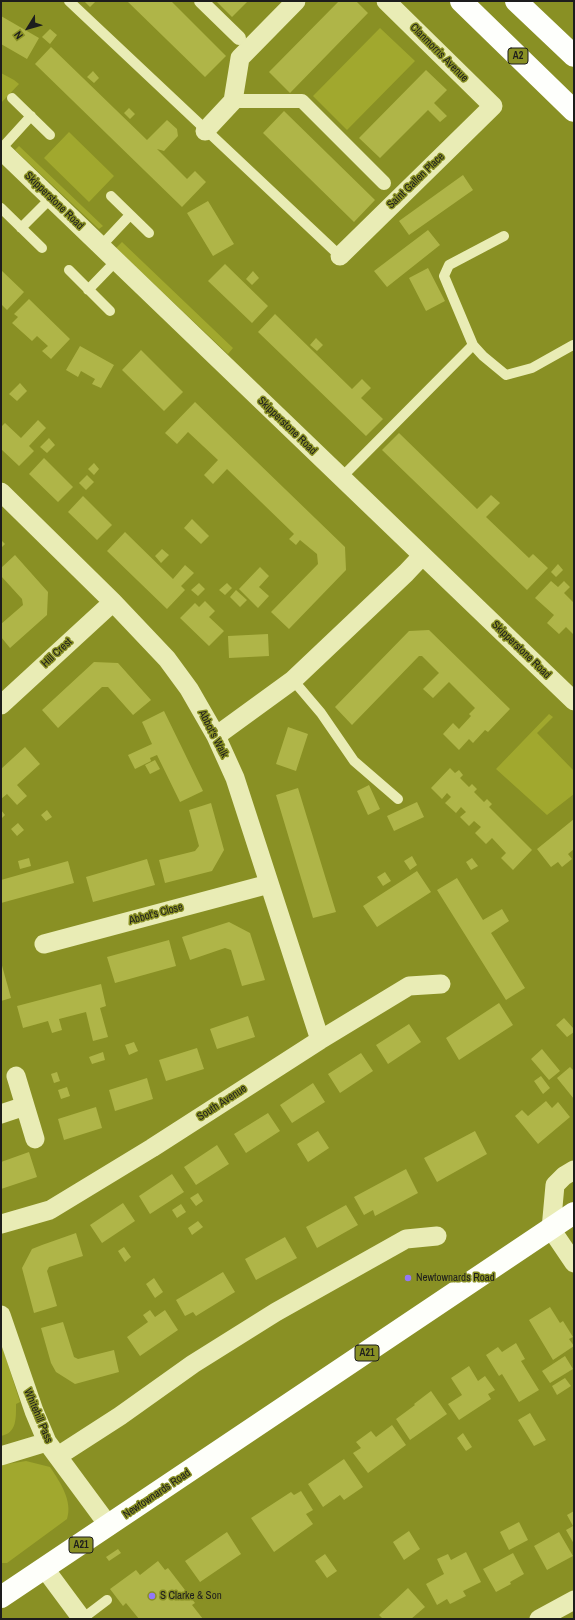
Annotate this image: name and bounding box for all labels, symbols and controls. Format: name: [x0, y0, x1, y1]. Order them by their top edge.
north arrow: [8, 8, 48, 48]
street label: Clanmorris Avenue: [407, 21, 471, 85]
text: N: [11, 28, 26, 42]
road number: A2: [508, 48, 528, 64]
street label: Saint Gallen Place: [385, 150, 447, 212]
street label: Skipperstone Road: [22, 169, 86, 233]
street label: Skipperstone Road: [255, 394, 319, 458]
street label: Skipperstone Road: [489, 618, 553, 682]
street label: Hill Crest: [39, 636, 75, 670]
street label: Abbot's Walk: [195, 708, 231, 760]
street label: Abbot's Close: [128, 900, 184, 928]
street label: South Avenue: [195, 1082, 249, 1124]
place label: Newtownards Road: [416, 1271, 495, 1285]
marker: Newtownards Road: [403, 1273, 413, 1283]
road number: A21: [355, 1345, 379, 1361]
street label: Whitehill Pass: [21, 1387, 55, 1445]
street label: Newtownards Road: [121, 1467, 193, 1521]
road number: A21: [69, 1537, 93, 1553]
place label: S Clarke & Son: [160, 1589, 222, 1603]
marker: S Clarke & Son: [147, 1591, 157, 1601]

